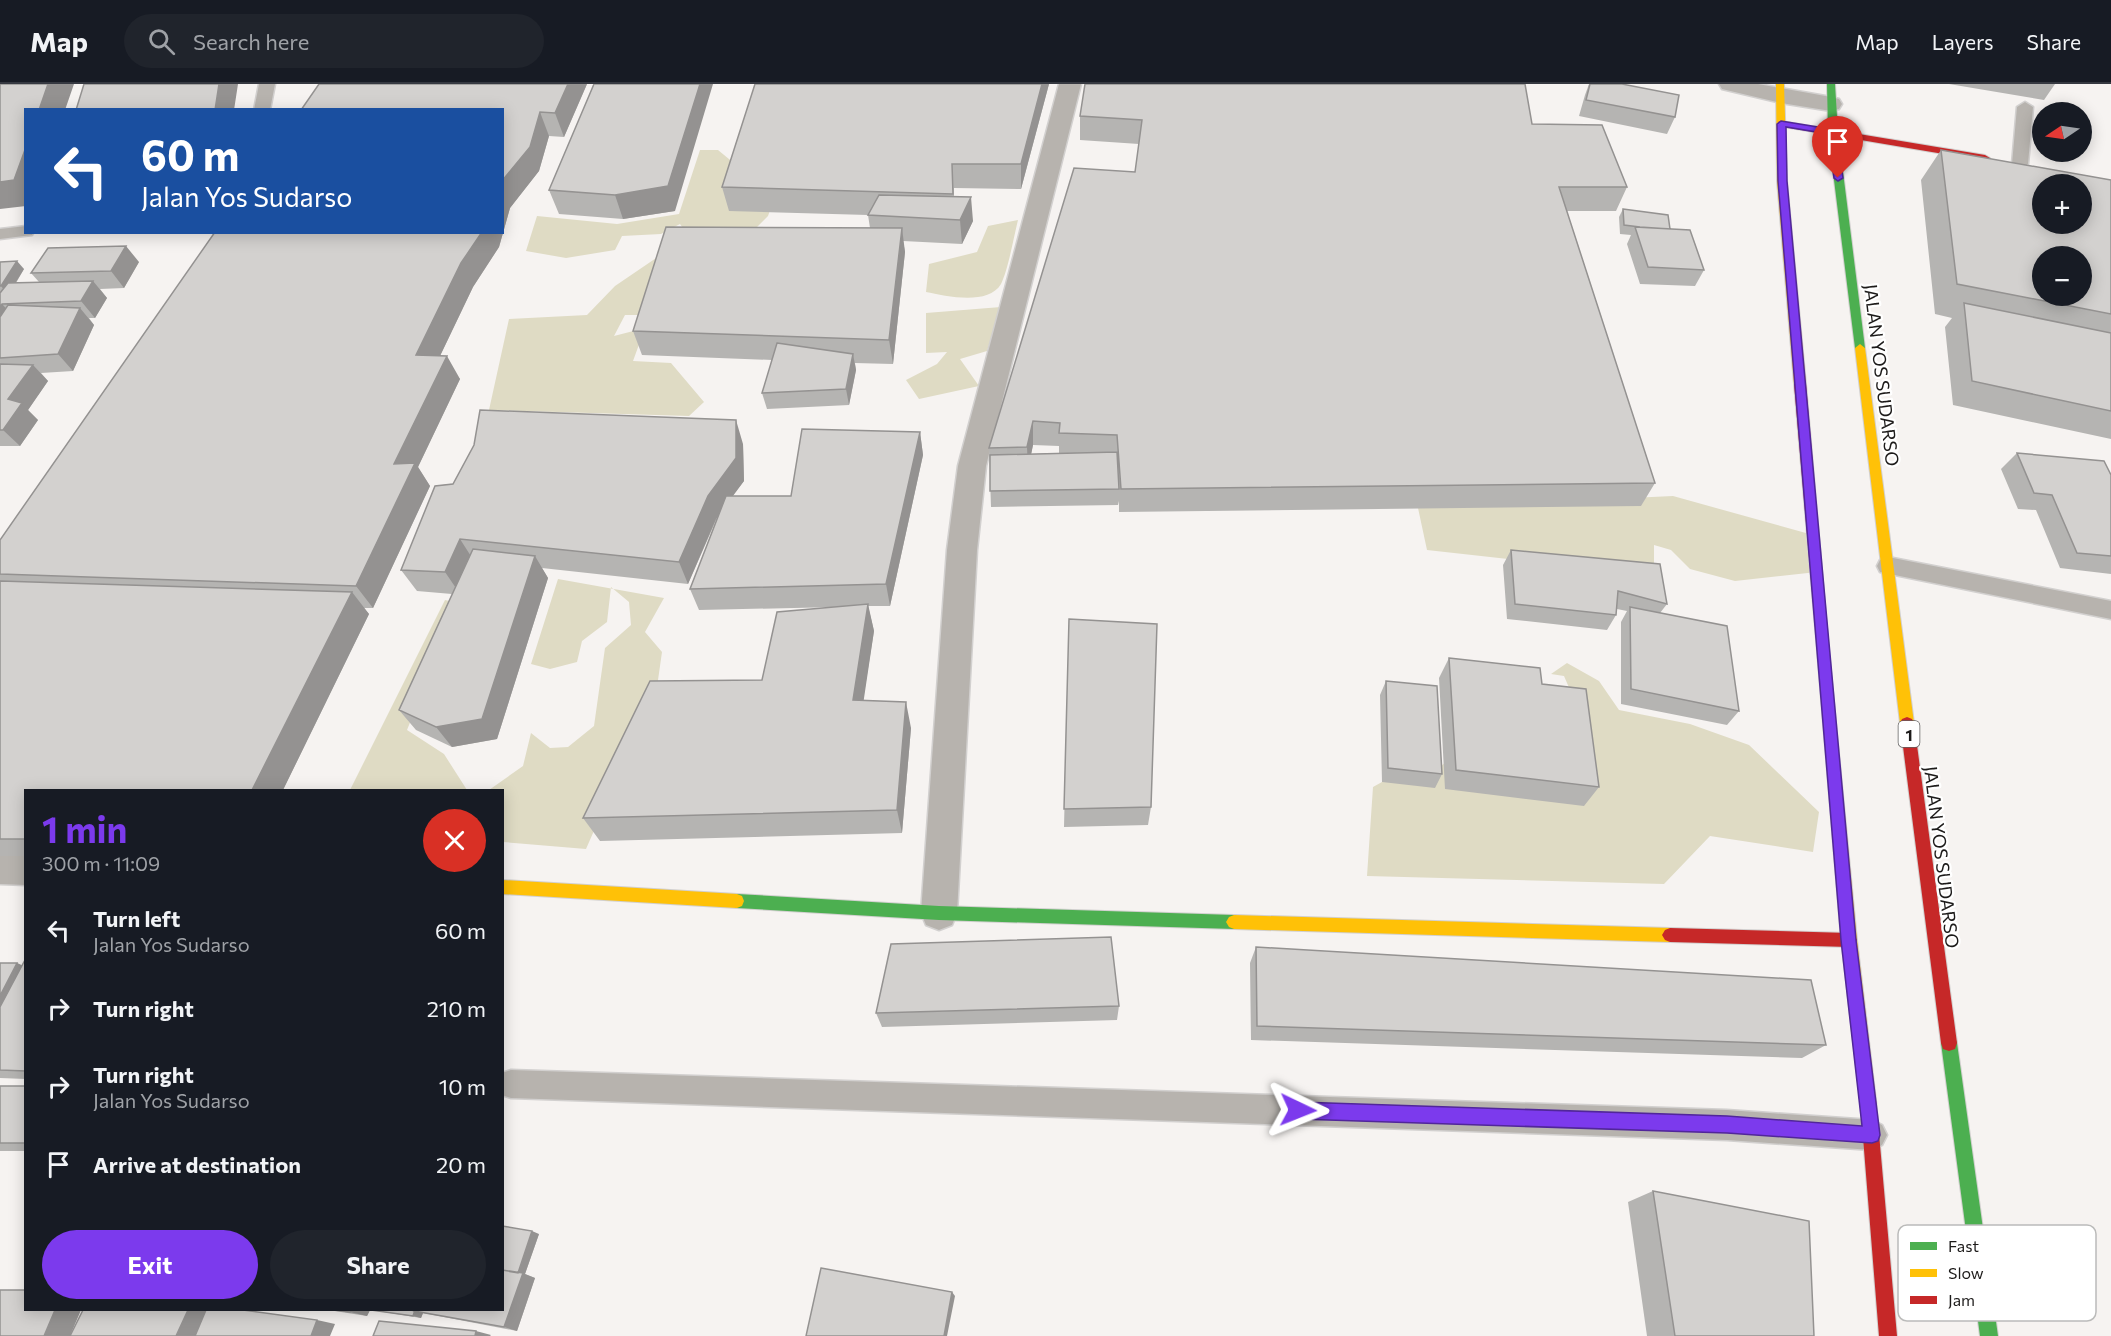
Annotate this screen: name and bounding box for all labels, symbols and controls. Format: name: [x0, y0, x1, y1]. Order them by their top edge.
search box: [124, 14, 544, 68]
text: Map: [30, 24, 88, 58]
icon: search: [145, 25, 178, 58]
text: Search here: [193, 28, 309, 55]
text: Map: [1855, 29, 1899, 54]
text: Layers: [1932, 29, 1994, 54]
text: Share: [2027, 29, 2081, 54]
north arrow: [2032, 102, 2092, 162]
map controls: [2032, 102, 2092, 306]
pin: [1812, 116, 1863, 178]
icon: arrive: [1821, 125, 1854, 158]
text: 60 m: [141, 128, 240, 180]
icon: left: [42, 132, 120, 210]
button: +: [2032, 174, 2092, 234]
text: Jalan Yos Sudarso: [141, 180, 352, 213]
button: −: [2032, 246, 2092, 306]
street label: JALAN YOS SUDARSO: [1860, 283, 1904, 467]
road number: 1: [1898, 721, 1920, 747]
street label: JALAN YOS SUDARSO: [1920, 765, 1964, 949]
text: 1 min: [42, 806, 127, 850]
button: close: [423, 809, 486, 872]
text: 300 m · 11:09: [42, 851, 160, 875]
text: Turn left: [93, 905, 180, 932]
icon: left: [42, 914, 75, 947]
text: 60 m: [435, 917, 486, 944]
text: Jalan Yos Sudarso: [93, 932, 250, 956]
icon: right: [42, 992, 75, 1025]
text: Turn right: [93, 995, 194, 1022]
text: 210 m: [427, 995, 486, 1022]
text: Turn right: [93, 1061, 194, 1088]
icon: right: [42, 1070, 75, 1103]
text: 10 m: [439, 1073, 486, 1100]
position arrow: [1266, 1078, 1330, 1142]
text: Jalan Yos Sudarso: [93, 1088, 250, 1112]
icon: arrive: [42, 1148, 75, 1181]
text: Arrive at destination: [93, 1151, 301, 1178]
text: 20 m: [436, 1151, 486, 1178]
legend: [1898, 1225, 2096, 1321]
button: Exit: [42, 1230, 258, 1299]
button: Share: [270, 1230, 486, 1299]
text: Fast: [1948, 1236, 1979, 1255]
text: Slow: [1948, 1263, 1984, 1282]
text: Jam: [1948, 1290, 1975, 1309]

